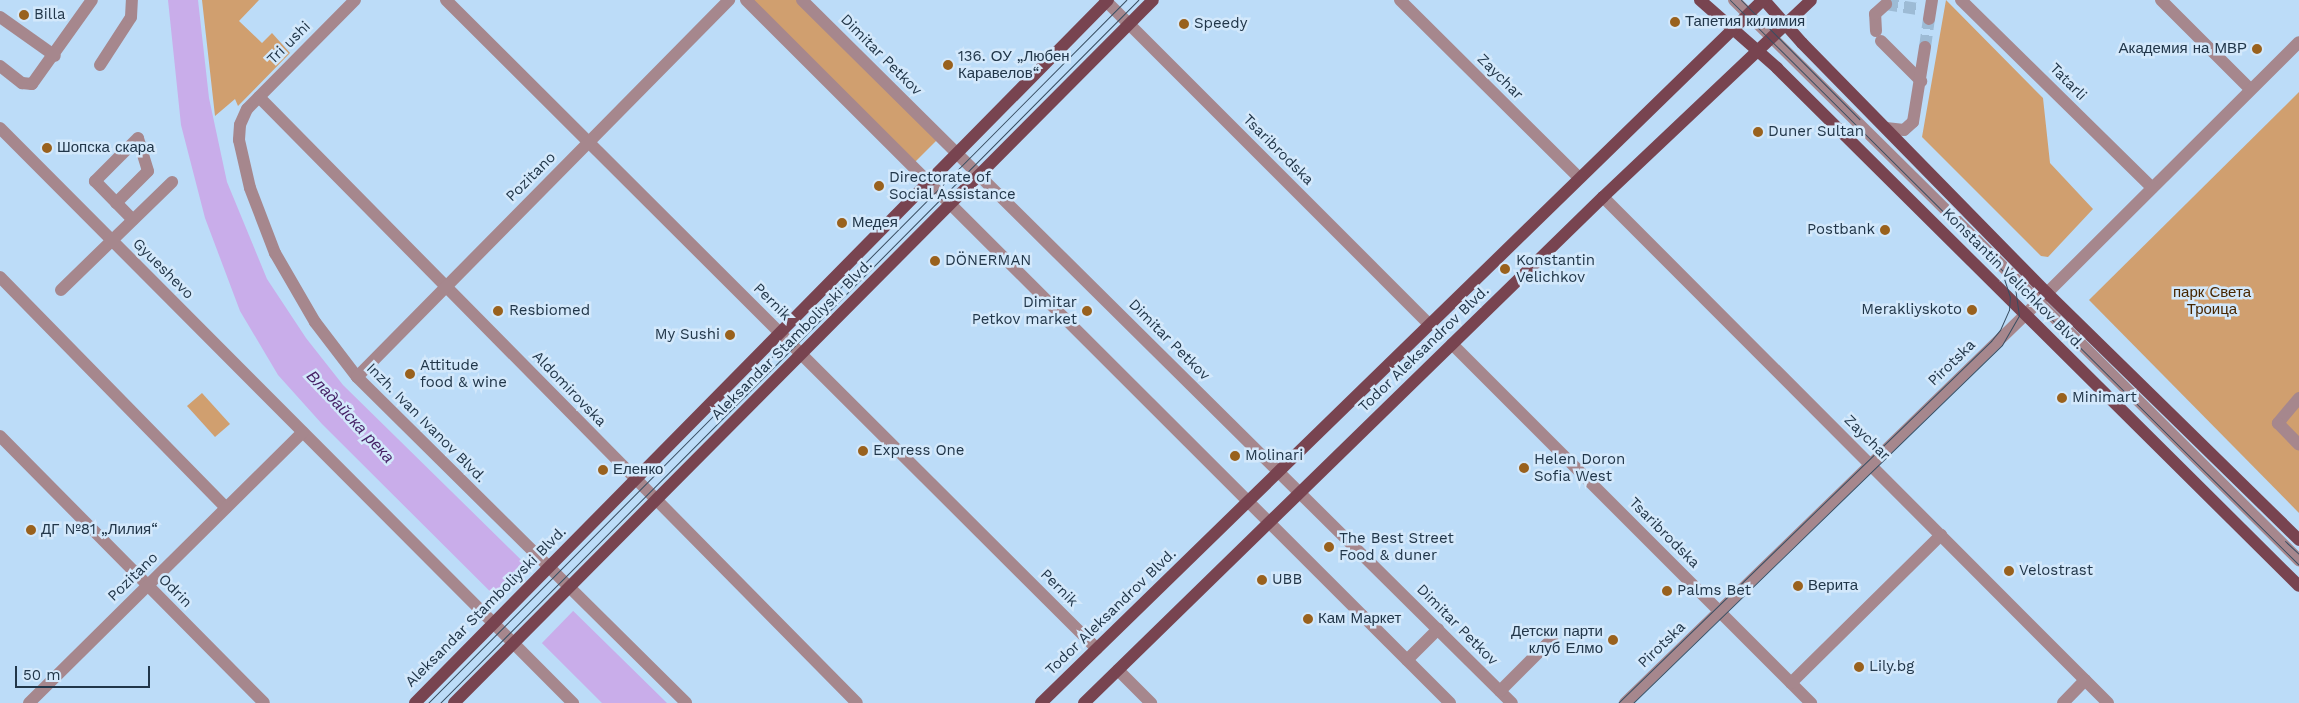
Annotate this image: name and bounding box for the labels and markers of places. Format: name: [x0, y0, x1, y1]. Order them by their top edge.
place label: Billa: [34, 6, 65, 24]
marker: Billa: [18, 9, 30, 21]
place label: Тапетия килимия: [1685, 13, 1805, 31]
place label: Speedy: [1194, 15, 1247, 33]
marker: Тапетия килимия: [1669, 16, 1681, 28]
marker: Speedy: [1178, 18, 1190, 30]
place label: Академия на МВР: [2118, 40, 2247, 58]
marker: Академия на МВР: [2251, 43, 2263, 55]
place label: 136. ОУ „Любен Каравелов“: [958, 47, 1070, 82]
marker: 136. ОУ „Любен Каравелов“: [942, 59, 954, 71]
place label: Duner Sultan: [1768, 123, 1864, 141]
marker: Duner Sultan: [1752, 126, 1764, 138]
place label: Шопска скара: [57, 139, 154, 157]
marker: Шопска скара: [41, 142, 53, 154]
place label: Directorate of Social Assistance: [889, 168, 1017, 203]
marker: Directorate of Social Assistance: [873, 180, 885, 192]
place label: Медея: [852, 214, 898, 232]
marker: Медея: [836, 217, 848, 229]
place label: Postbank: [1807, 221, 1875, 239]
marker: Postbank: [1879, 224, 1891, 236]
place label: Konstantin Velichkov: [1516, 251, 1595, 286]
place label: DÖNERMAN: [945, 252, 1031, 270]
marker: DÖNERMAN: [929, 255, 941, 267]
marker: Konstantin Velichkov: [1498, 262, 1512, 276]
place label: Dimitar Petkov market: [971, 293, 1077, 328]
place label: Merakliyskoto: [1861, 301, 1962, 319]
place label: Resbiomed: [509, 302, 590, 320]
marker: Resbiomed: [491, 304, 505, 318]
marker: Merakliyskoto: [1966, 304, 1978, 316]
marker: Dimitar Petkov market: [1081, 305, 1093, 317]
place label: My Sushi: [654, 326, 720, 344]
marker: My Sushi: [724, 329, 736, 341]
place label: Attitude food & wine: [420, 356, 507, 391]
marker: Attitude food & wine: [404, 368, 416, 380]
place label: Minimart: [2072, 389, 2137, 407]
marker: Minimart: [2056, 392, 2068, 404]
place label: Express One: [873, 442, 965, 460]
marker: Express One: [857, 445, 869, 457]
place label: Molinari: [1245, 447, 1303, 465]
marker: Molinari: [1229, 450, 1241, 462]
place label: Helen Doron Sofia West: [1534, 450, 1625, 485]
place label: Еленко: [613, 461, 663, 479]
marker: Helen Doron Sofia West: [1518, 462, 1530, 474]
marker: Еленко: [597, 464, 609, 476]
place label: ДГ №81 „Лилия“: [41, 521, 158, 539]
marker: ДГ №81 „Лилия“: [25, 524, 37, 536]
place label: The Best Street Food & duner: [1339, 529, 1454, 564]
marker: The Best Street Food & duner: [1323, 541, 1335, 553]
place label: Velostrast: [2019, 562, 2093, 580]
marker: Velostrast: [2003, 565, 2015, 577]
place label: UBB: [1272, 571, 1302, 589]
marker: UBB: [1256, 574, 1268, 586]
place label: Верита: [1808, 577, 1858, 595]
marker: Верита: [1792, 580, 1804, 592]
place label: Palms Bet: [1677, 582, 1751, 600]
marker: Palms Bet: [1661, 585, 1673, 597]
place label: Кам Маркет: [1318, 610, 1401, 628]
marker: Кам Маркет: [1302, 613, 1314, 625]
place label: Детски парти клуб Елмо: [1511, 622, 1603, 657]
marker: Детски парти клуб Елмо: [1607, 634, 1619, 646]
place label: Lily.bg: [1869, 658, 1914, 676]
marker: Lily.bg: [1853, 661, 1865, 673]

